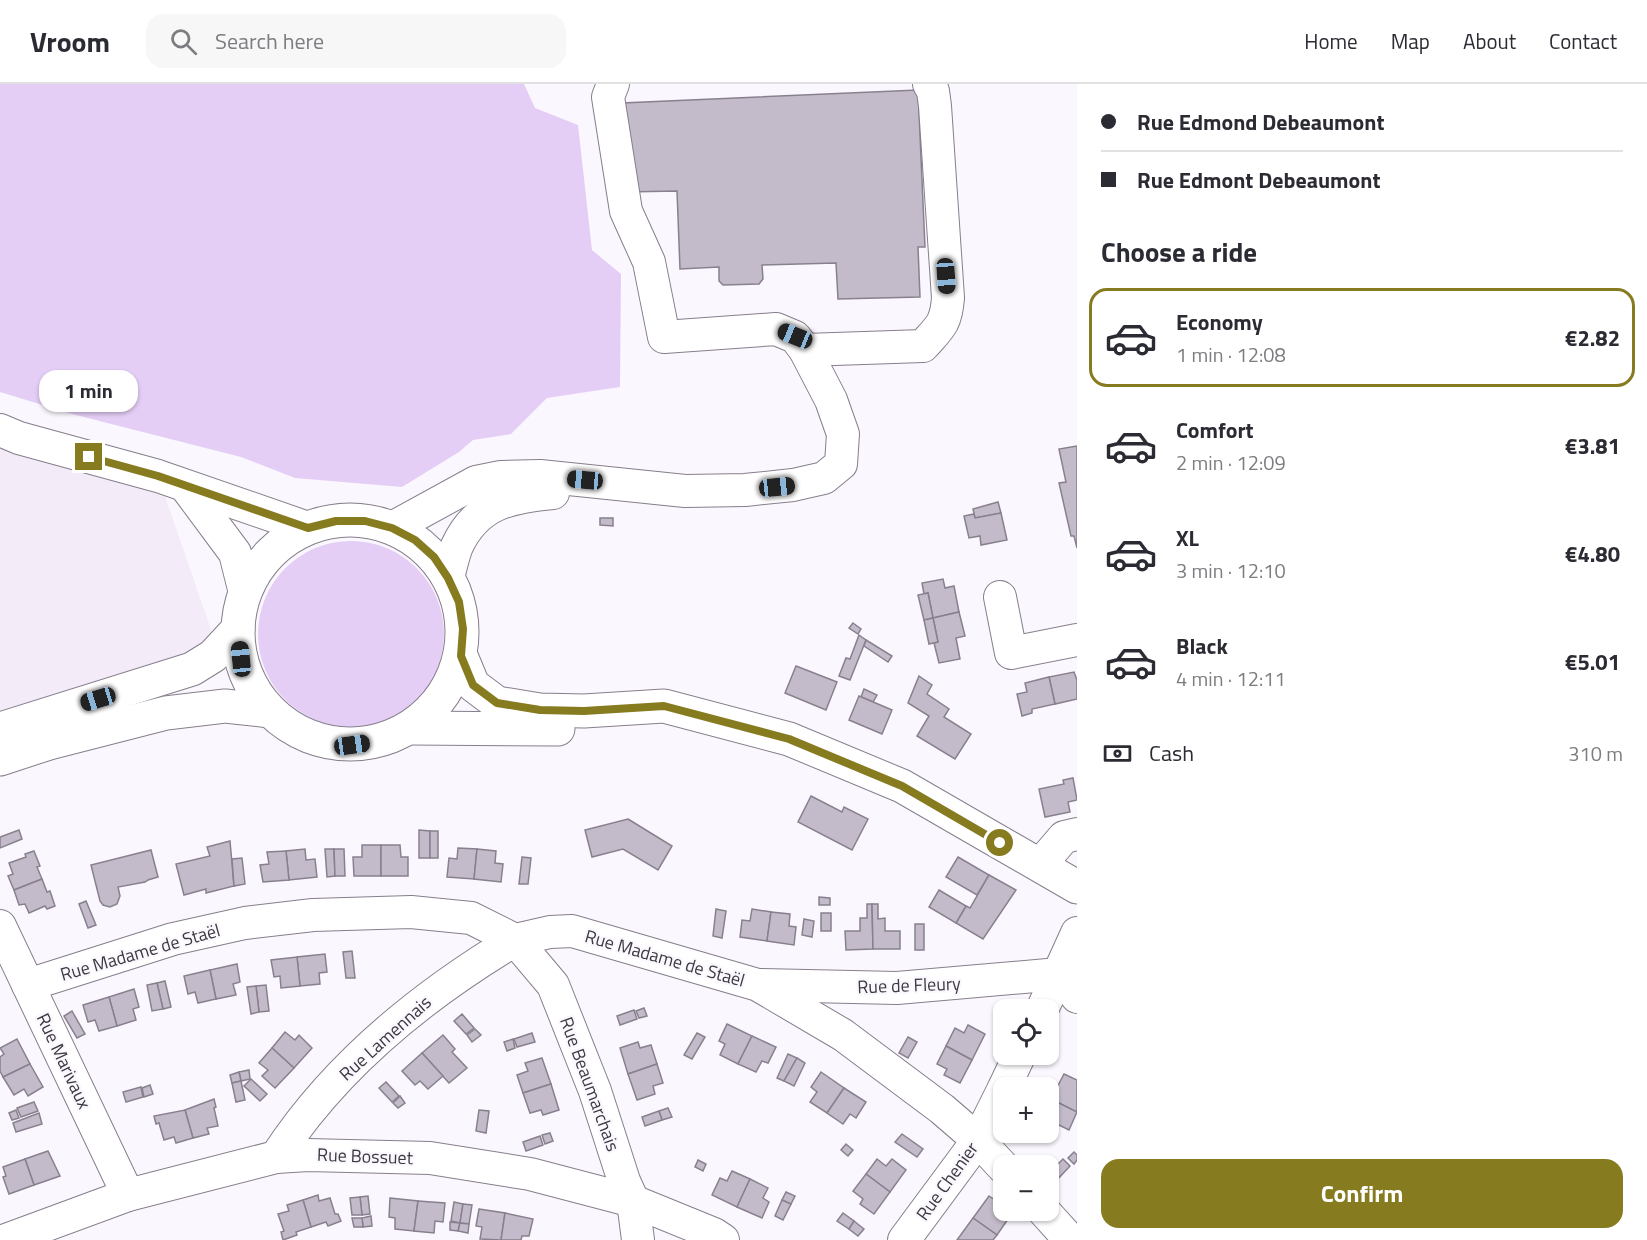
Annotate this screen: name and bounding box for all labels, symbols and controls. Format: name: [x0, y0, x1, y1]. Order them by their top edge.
search box: [146, 14, 566, 68]
text: Vroom: [30, 20, 110, 63]
text: Search here: [215, 24, 324, 58]
icon: search: [167, 25, 200, 58]
text: Home: [1304, 25, 1358, 57]
text: Map: [1391, 25, 1430, 57]
text: About: [1463, 25, 1516, 57]
text: Contact: [1549, 25, 1617, 57]
text: Rue Edmond Debeaumont: [1137, 105, 1384, 139]
text: Rue Edmont Debeaumont: [1137, 163, 1380, 197]
text: Choose a ride: [1101, 231, 1257, 272]
car: [936, 257, 956, 295]
text: Economy: [1176, 305, 1263, 339]
icon: car: [1104, 311, 1158, 365]
car: [775, 321, 815, 351]
text: €2.82: [1565, 321, 1620, 355]
text: 1 min · 12:08: [1176, 339, 1286, 370]
callout: 1 min: [40, 370, 138, 412]
text: 1 min: [64, 375, 113, 406]
text: Comfort: [1176, 413, 1254, 447]
icon: car: [1104, 419, 1158, 473]
text: €3.81: [1565, 429, 1620, 463]
route end: [75, 443, 102, 470]
text: 2 min · 12:09: [1176, 447, 1286, 478]
car: [566, 469, 604, 491]
car: [758, 476, 796, 498]
text: XL: [1176, 521, 1199, 555]
icon: car: [1104, 527, 1158, 581]
text: €4.80: [1565, 537, 1620, 571]
text: 3 min · 12:10: [1176, 555, 1286, 586]
text: Black: [1176, 629, 1228, 663]
icon: car: [1104, 635, 1158, 689]
car: [230, 640, 252, 678]
text: €5.01: [1565, 645, 1620, 679]
text: 4 min · 12:11: [1176, 663, 1286, 694]
car: [78, 685, 118, 713]
car: [333, 734, 371, 756]
text: Cash: [1149, 736, 1194, 770]
icon: cash: [1101, 737, 1134, 770]
text: 310 m: [1568, 738, 1623, 769]
route start: [986, 829, 1013, 856]
street label: Rue Madame de Staël: [57, 916, 223, 988]
street label: Rue Madame de Staël: [582, 922, 748, 994]
street label: Rue de Fleury: [857, 970, 961, 1000]
street label: Rue Lamennais: [333, 989, 437, 1087]
map controls: [993, 999, 1059, 1221]
button: locate: [993, 999, 1059, 1065]
street label: Rue Marivaux: [30, 1009, 98, 1113]
street label: Rue Beaumarchais: [553, 1013, 627, 1155]
button: +: [993, 1077, 1059, 1143]
street label: Rue Chenier: [909, 1136, 985, 1226]
street label: Rue Bossuet: [317, 1141, 414, 1171]
button: −: [993, 1155, 1059, 1221]
button: Confirm: [1101, 1159, 1623, 1228]

